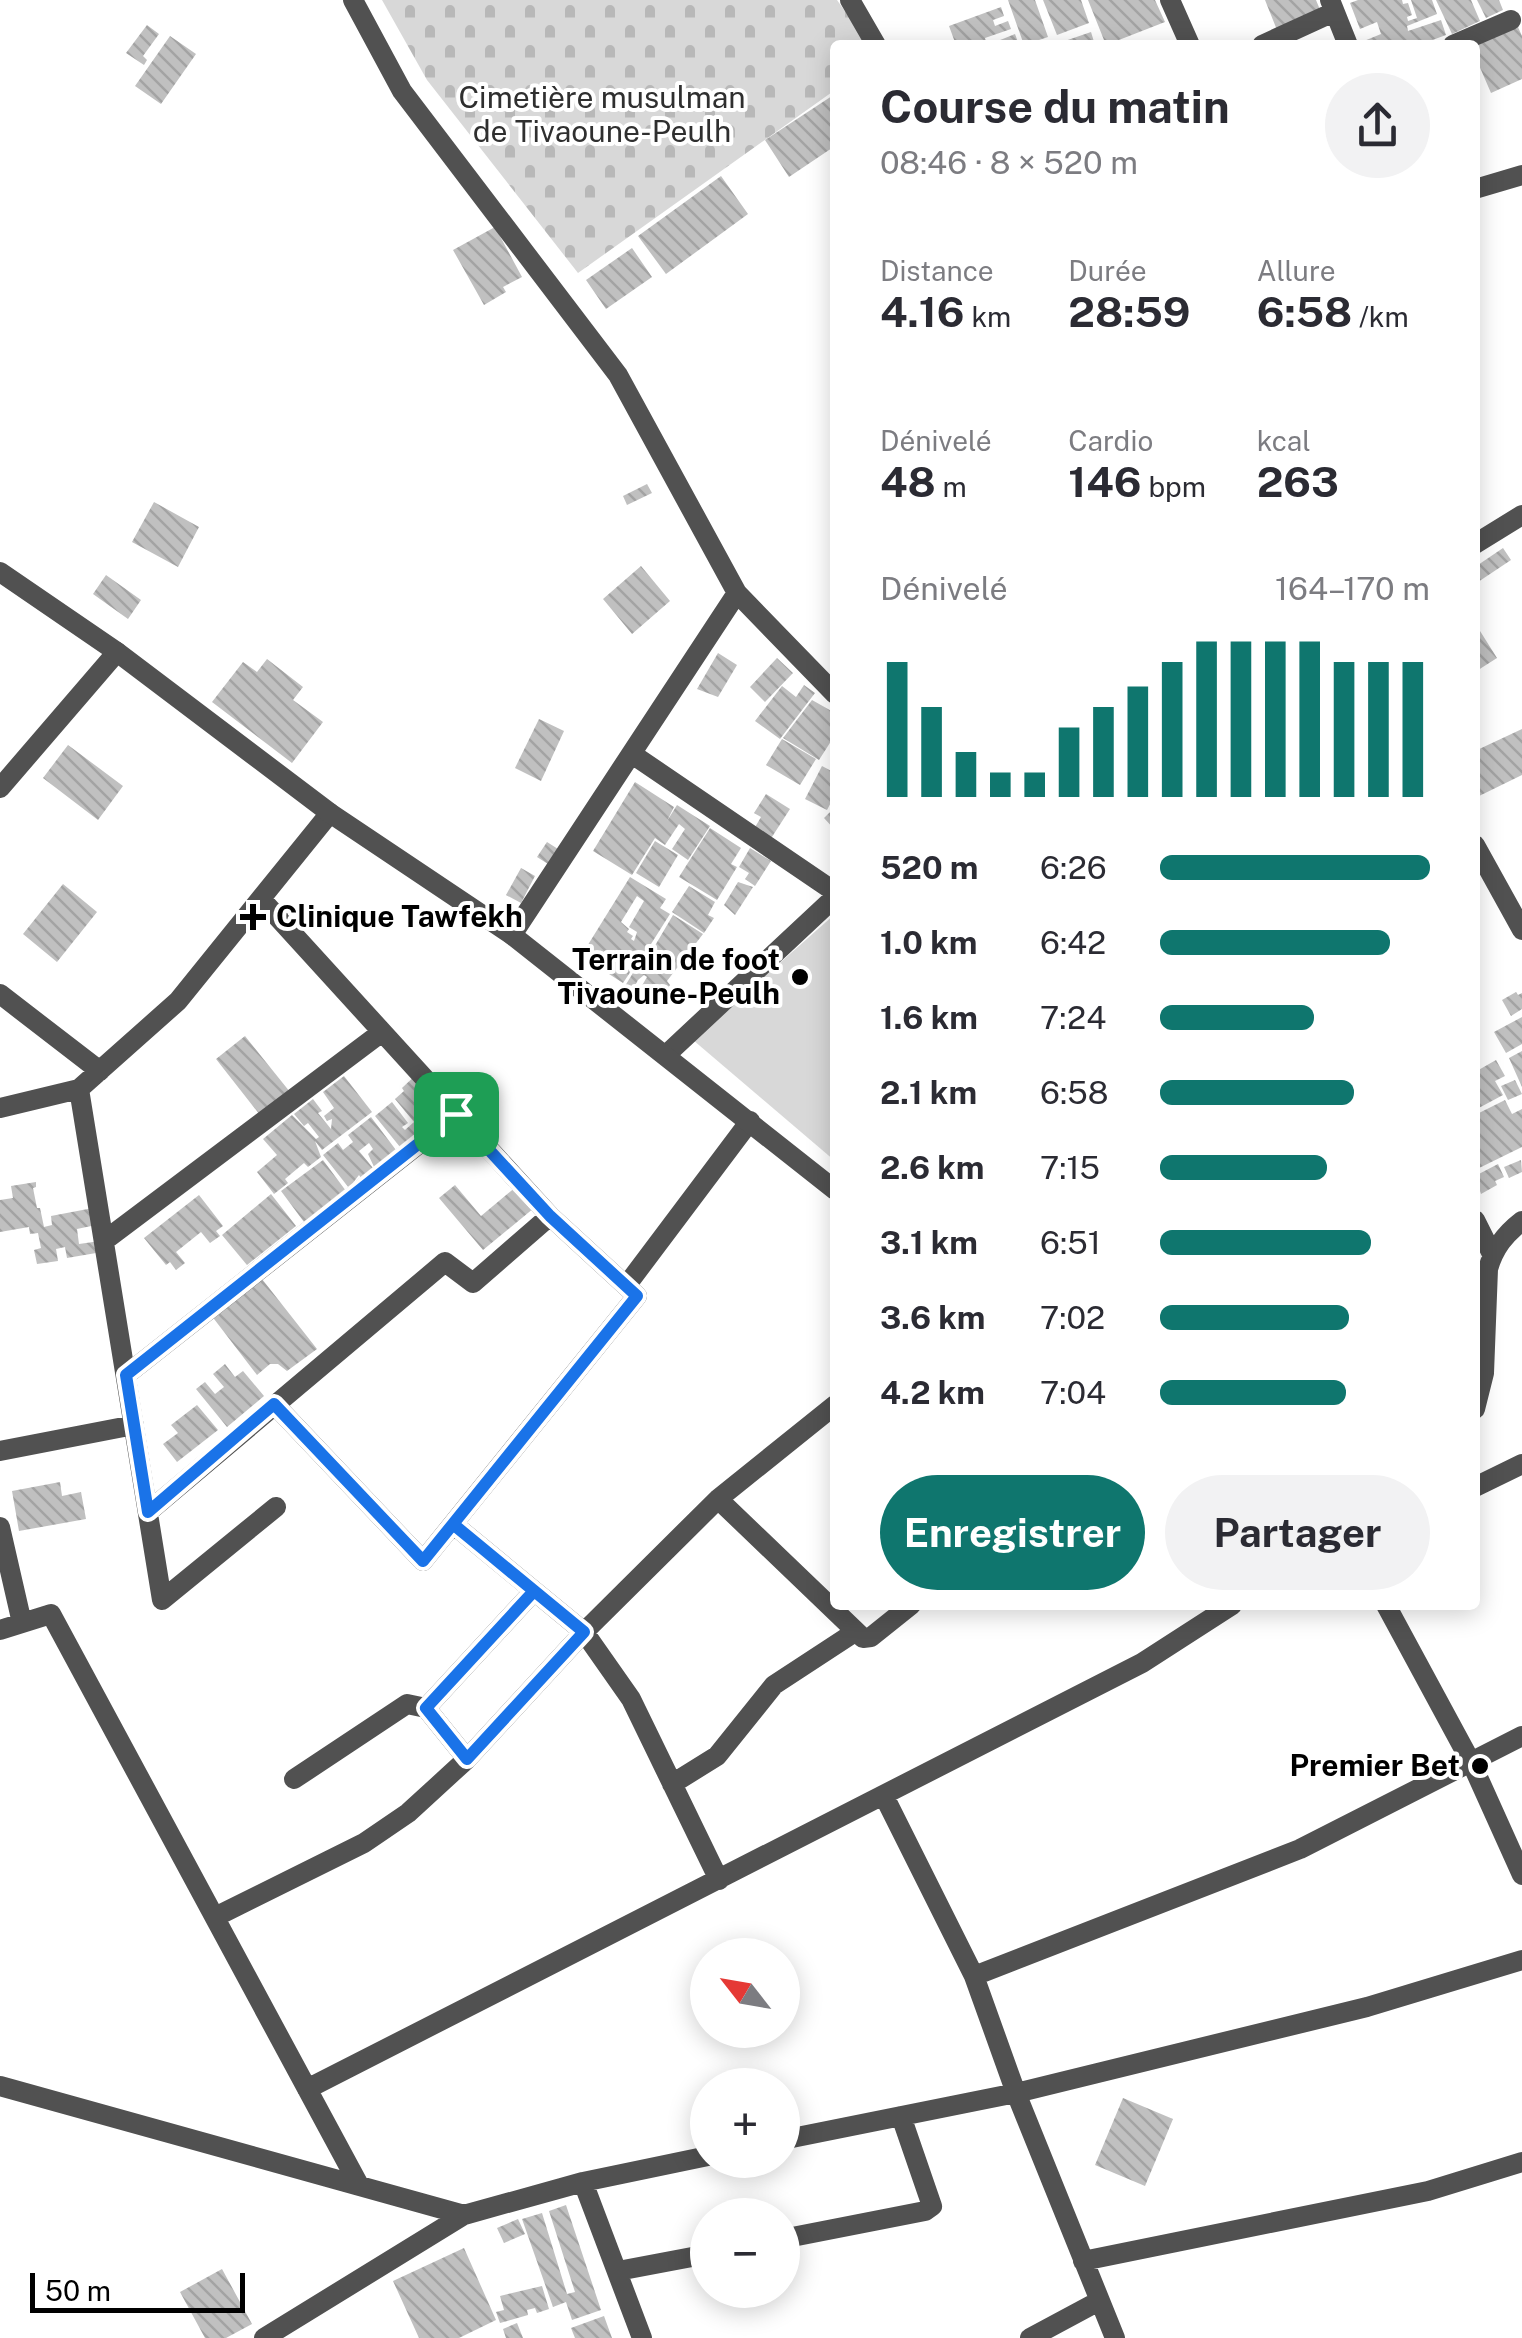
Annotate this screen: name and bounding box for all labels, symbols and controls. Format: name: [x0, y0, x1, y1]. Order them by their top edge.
button: share: [1325, 73, 1430, 178]
park label: Cimetière musulman de Tivaoune-Peulh: [458, 79, 746, 149]
text: Course du matin: [880, 80, 1230, 133]
text: 08:46 · 8 × 520 m: [880, 144, 1138, 181]
text: Distance: [880, 254, 994, 287]
text: Durée: [1068, 254, 1147, 287]
text: Allure: [1257, 254, 1336, 287]
text: 4.16: [880, 287, 965, 336]
text: 28:59: [1068, 287, 1191, 336]
text: 6:58: [1257, 287, 1352, 336]
text: km: [965, 300, 1011, 333]
text: /km: [1352, 300, 1409, 333]
text: Dénivelé: [880, 424, 992, 457]
text: Cardio: [1068, 424, 1153, 457]
text: kcal: [1257, 424, 1311, 457]
text: 48: [880, 457, 936, 506]
text: 146: [1068, 457, 1142, 506]
text: 263: [1257, 457, 1339, 506]
text: m: [936, 470, 967, 503]
text: bpm: [1142, 470, 1206, 503]
text: Dénivelé: [880, 570, 1008, 607]
text: 164–170 m: [1275, 570, 1430, 607]
text: 520 m: [880, 849, 978, 886]
text: 6:26: [1040, 849, 1107, 886]
place label: Clinique Tawfekh: [276, 898, 523, 934]
marker: Clinique Tawfekh: [240, 904, 266, 930]
text: 1.0 km: [880, 924, 977, 961]
text: 6:42: [1040, 924, 1106, 961]
place label: Terrain de foot Tivaoune-Peulh: [557, 941, 780, 1011]
marker: Terrain de foot Tivaoune-Peulh: [789, 966, 811, 988]
text: 1.6 km: [880, 999, 978, 1036]
text: 7:24: [1040, 999, 1106, 1036]
pin: [414, 1072, 499, 1157]
text: 2.1 km: [880, 1074, 977, 1111]
text: 6:58: [1040, 1074, 1108, 1111]
icon: arrive: [429, 1087, 484, 1142]
text: 2.6 km: [880, 1149, 985, 1186]
text: 7:15: [1040, 1149, 1100, 1186]
text: 3.1 km: [880, 1224, 978, 1261]
text: 6:51: [1040, 1224, 1101, 1261]
text: 3.6 km: [880, 1299, 985, 1336]
text: 7:02: [1040, 1299, 1105, 1336]
text: 4.2 km: [880, 1374, 985, 1411]
text: 7:04: [1040, 1374, 1106, 1411]
button: Enregistrer: [880, 1475, 1145, 1590]
button: Partager: [1165, 1475, 1430, 1590]
place label: Premier Bet: [1289, 1747, 1460, 1783]
marker: Premier Bet: [1469, 1755, 1491, 1777]
north arrow: [690, 1938, 800, 2048]
map controls: [690, 1938, 800, 2308]
button: +: [690, 2068, 800, 2178]
button: −: [690, 2198, 800, 2308]
scale bar: [30, 2268, 245, 2312]
text: 50 m: [45, 2274, 111, 2307]

